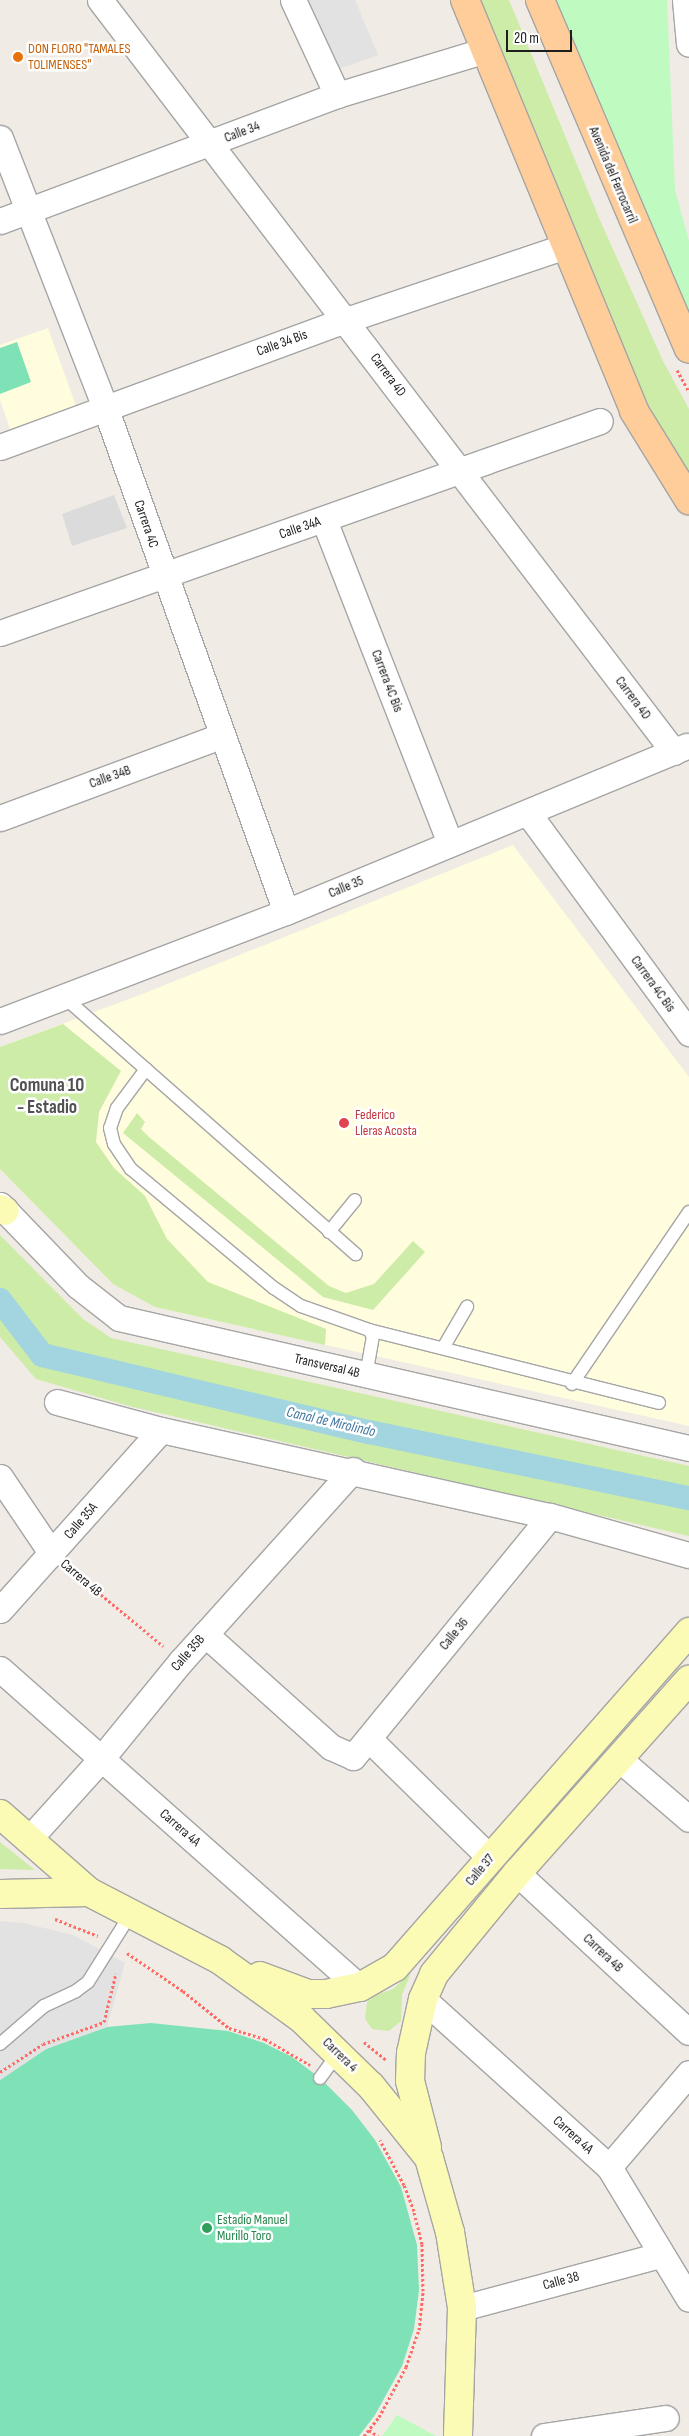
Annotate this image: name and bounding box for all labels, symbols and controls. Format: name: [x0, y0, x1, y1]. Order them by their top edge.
scale bar: [509, 20, 575, 52]
text: 20 m: [514, 29, 539, 48]
place label: DON FLORO "TAMALES TOLIMENSES": [28, 41, 131, 74]
marker: DON FLORO "TAMALES TOLIMENSES": [12, 51, 24, 63]
street label: Calle 34: [222, 118, 262, 146]
street label: Avenida del Ferrocarril: [585, 124, 641, 226]
street label: Calle 34 Bis: [254, 326, 310, 360]
street label: Carrera 4D: [366, 350, 410, 400]
street label: Carrera 4C: [130, 498, 162, 550]
street label: Calle 34A: [277, 513, 323, 543]
street label: Carrera 4C Bis: [367, 647, 407, 715]
street label: Carrera 4D: [611, 673, 655, 723]
street label: Calle 34B: [87, 762, 133, 792]
street label: Calle 35: [326, 872, 366, 902]
street label: Carrera 4C Bis: [627, 953, 679, 1015]
district label: Comuna 10 - Estadio: [10, 1075, 84, 1119]
place label: Federico Lleras Acosta: [355, 1107, 417, 1140]
marker: Federico Lleras Acosta: [337, 1116, 351, 1130]
street label: Transversal 4B: [293, 1350, 361, 1382]
water label: Canal de Mirolindo: [285, 1403, 377, 1441]
street label: Calle 35A: [61, 1499, 101, 1543]
street label: Carrera 4B: [57, 1556, 105, 1600]
street label: Calle 36: [436, 1614, 472, 1654]
street label: Calle 35B: [168, 1631, 208, 1675]
street label: Carrera 4A: [156, 1806, 204, 1850]
street label: Calle 37: [462, 1851, 498, 1889]
street label: Carrera 4B: [579, 1930, 627, 1976]
street label: Carrera 4: [319, 2034, 361, 2076]
street label: Carrera 4A: [549, 2112, 597, 2158]
place label: Estadio Manuel Murillo Toro: [217, 2212, 288, 2244]
marker: Estadio Manuel Murillo Toro: [201, 2222, 213, 2234]
street label: Calle 38: [541, 2268, 581, 2294]

